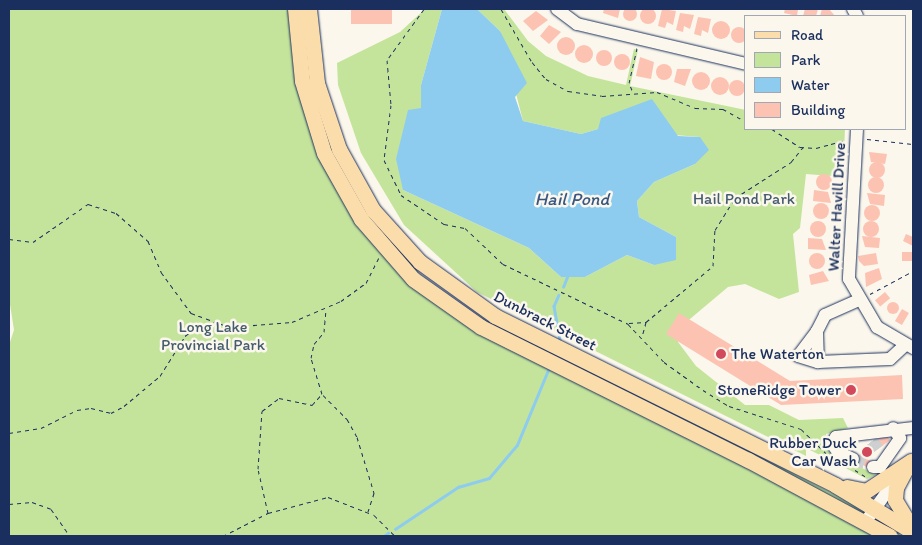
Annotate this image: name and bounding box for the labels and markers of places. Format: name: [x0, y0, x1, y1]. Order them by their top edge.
place label: The Waterton: [731, 344, 824, 364]
marker: The Waterton: [715, 348, 727, 360]
place label: StoneRidge Tower: [719, 380, 841, 400]
marker: StoneRidge Tower: [845, 384, 857, 396]
place label: Rubber Duck Car Wash: [769, 433, 857, 471]
marker: Rubber Duck Car Wash: [861, 446, 873, 458]

